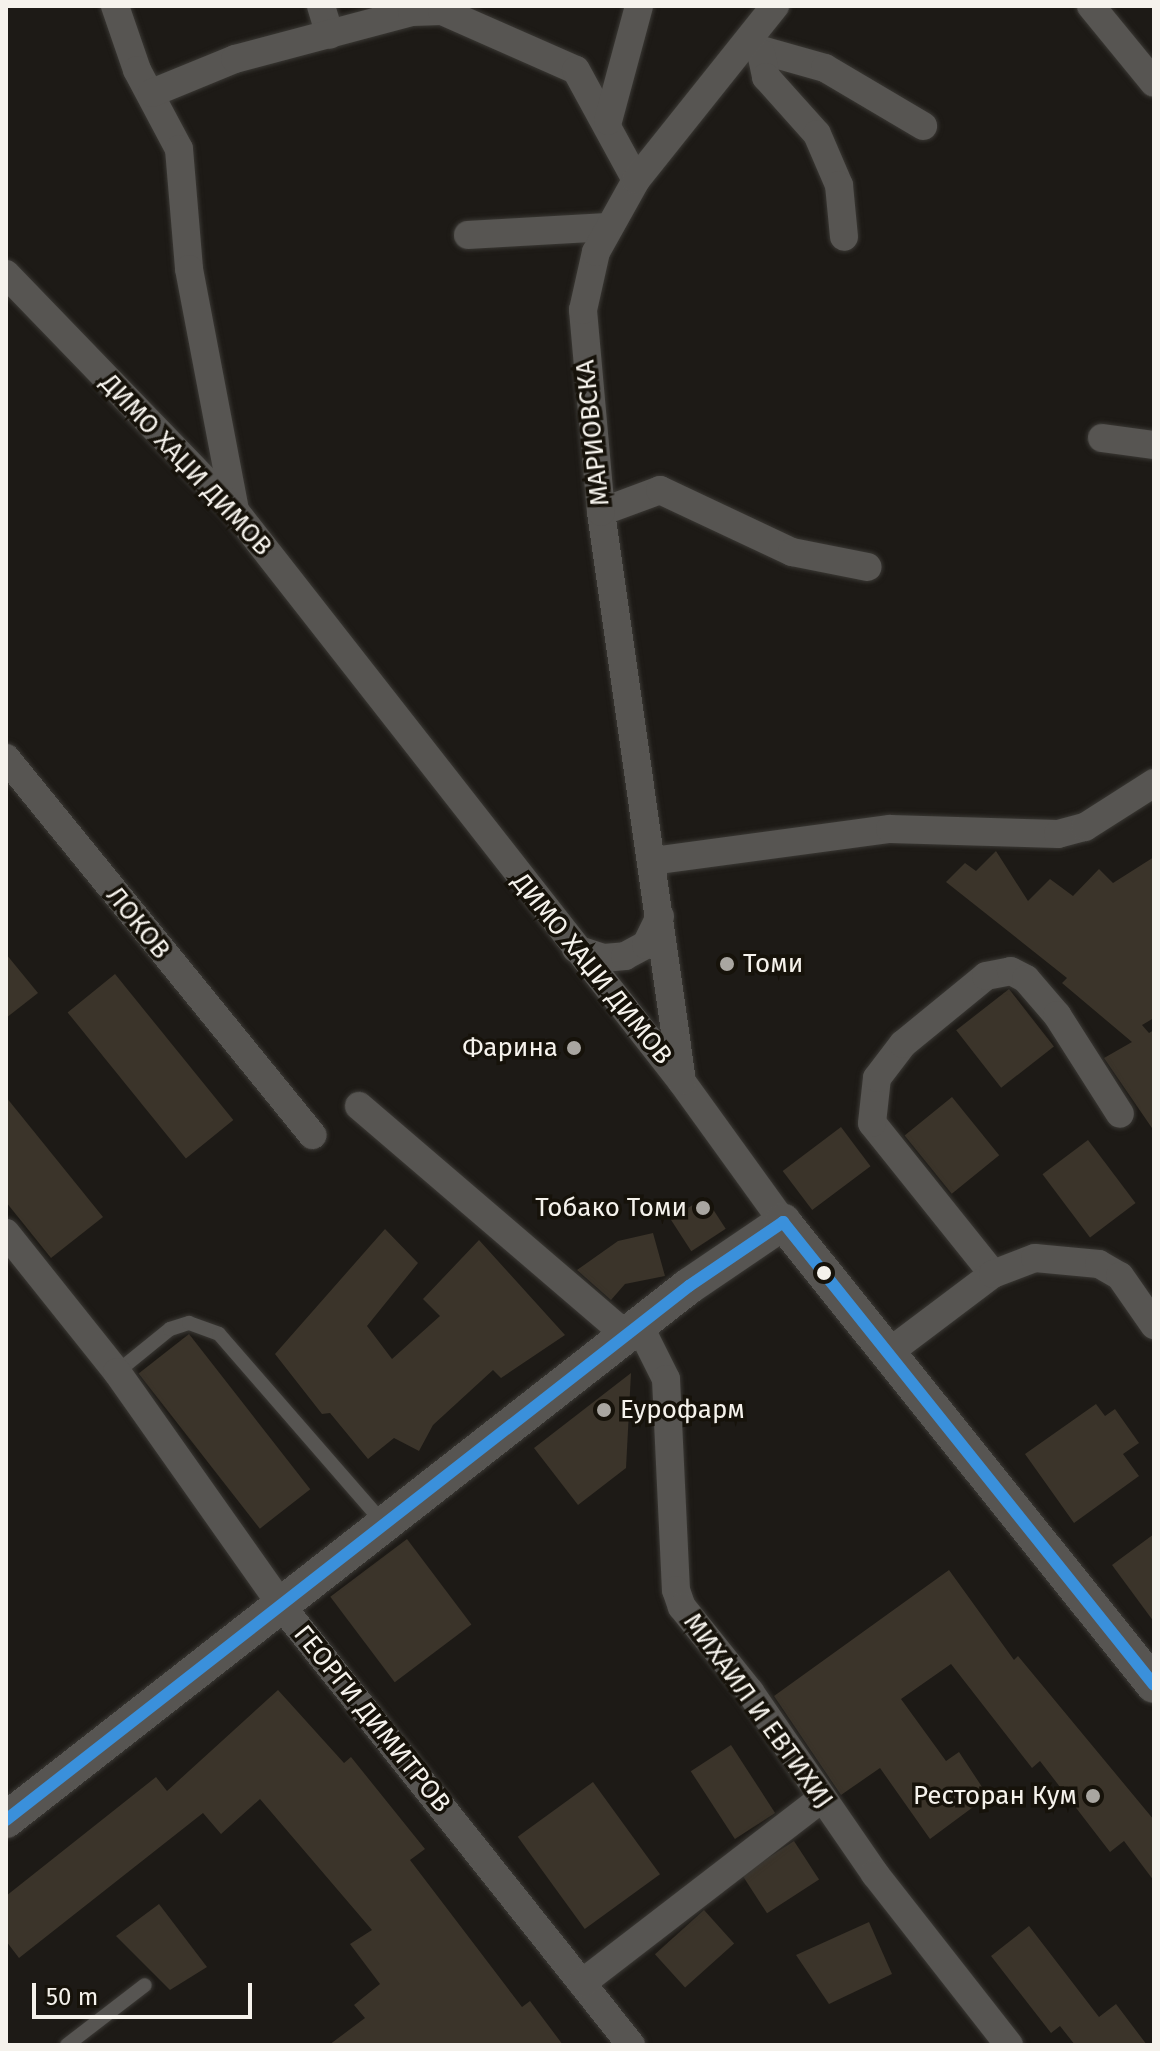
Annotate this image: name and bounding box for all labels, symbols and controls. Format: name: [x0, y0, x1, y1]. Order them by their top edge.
street label: МАРИОВСКА: [570, 358, 616, 508]
street label: ДИМО ХАЏИ ДИМОВ: [94, 368, 278, 562]
street label: ДИМО ХАЏИ ДИМОВ: [505, 867, 679, 1071]
street label: ЛОКОВ: [99, 881, 177, 965]
place label: Томи: [743, 948, 803, 980]
marker: Томи: [718, 955, 736, 973]
place label: Фарина: [462, 1032, 558, 1064]
marker: Фарина: [565, 1039, 583, 1057]
place label: Тобако Томи: [535, 1192, 687, 1224]
marker: Тобако Томи: [694, 1199, 712, 1217]
unlabelled marker: [816, 1265, 832, 1281]
place label: Еурофарм: [620, 1394, 745, 1426]
marker: Еурофарм: [595, 1401, 613, 1419]
street label: МИХАИЛ И ЕВТИХИЈ: [677, 1607, 839, 1815]
street label: ГЕОРГИ ДИМИТРОВ: [287, 1619, 457, 1819]
place label: Ресторан Кум: [913, 1780, 1077, 1812]
marker: Ресторан Кум: [1084, 1787, 1102, 1805]
scale bar: [36, 1967, 256, 2017]
text: 50 m: [46, 1983, 98, 2011]

